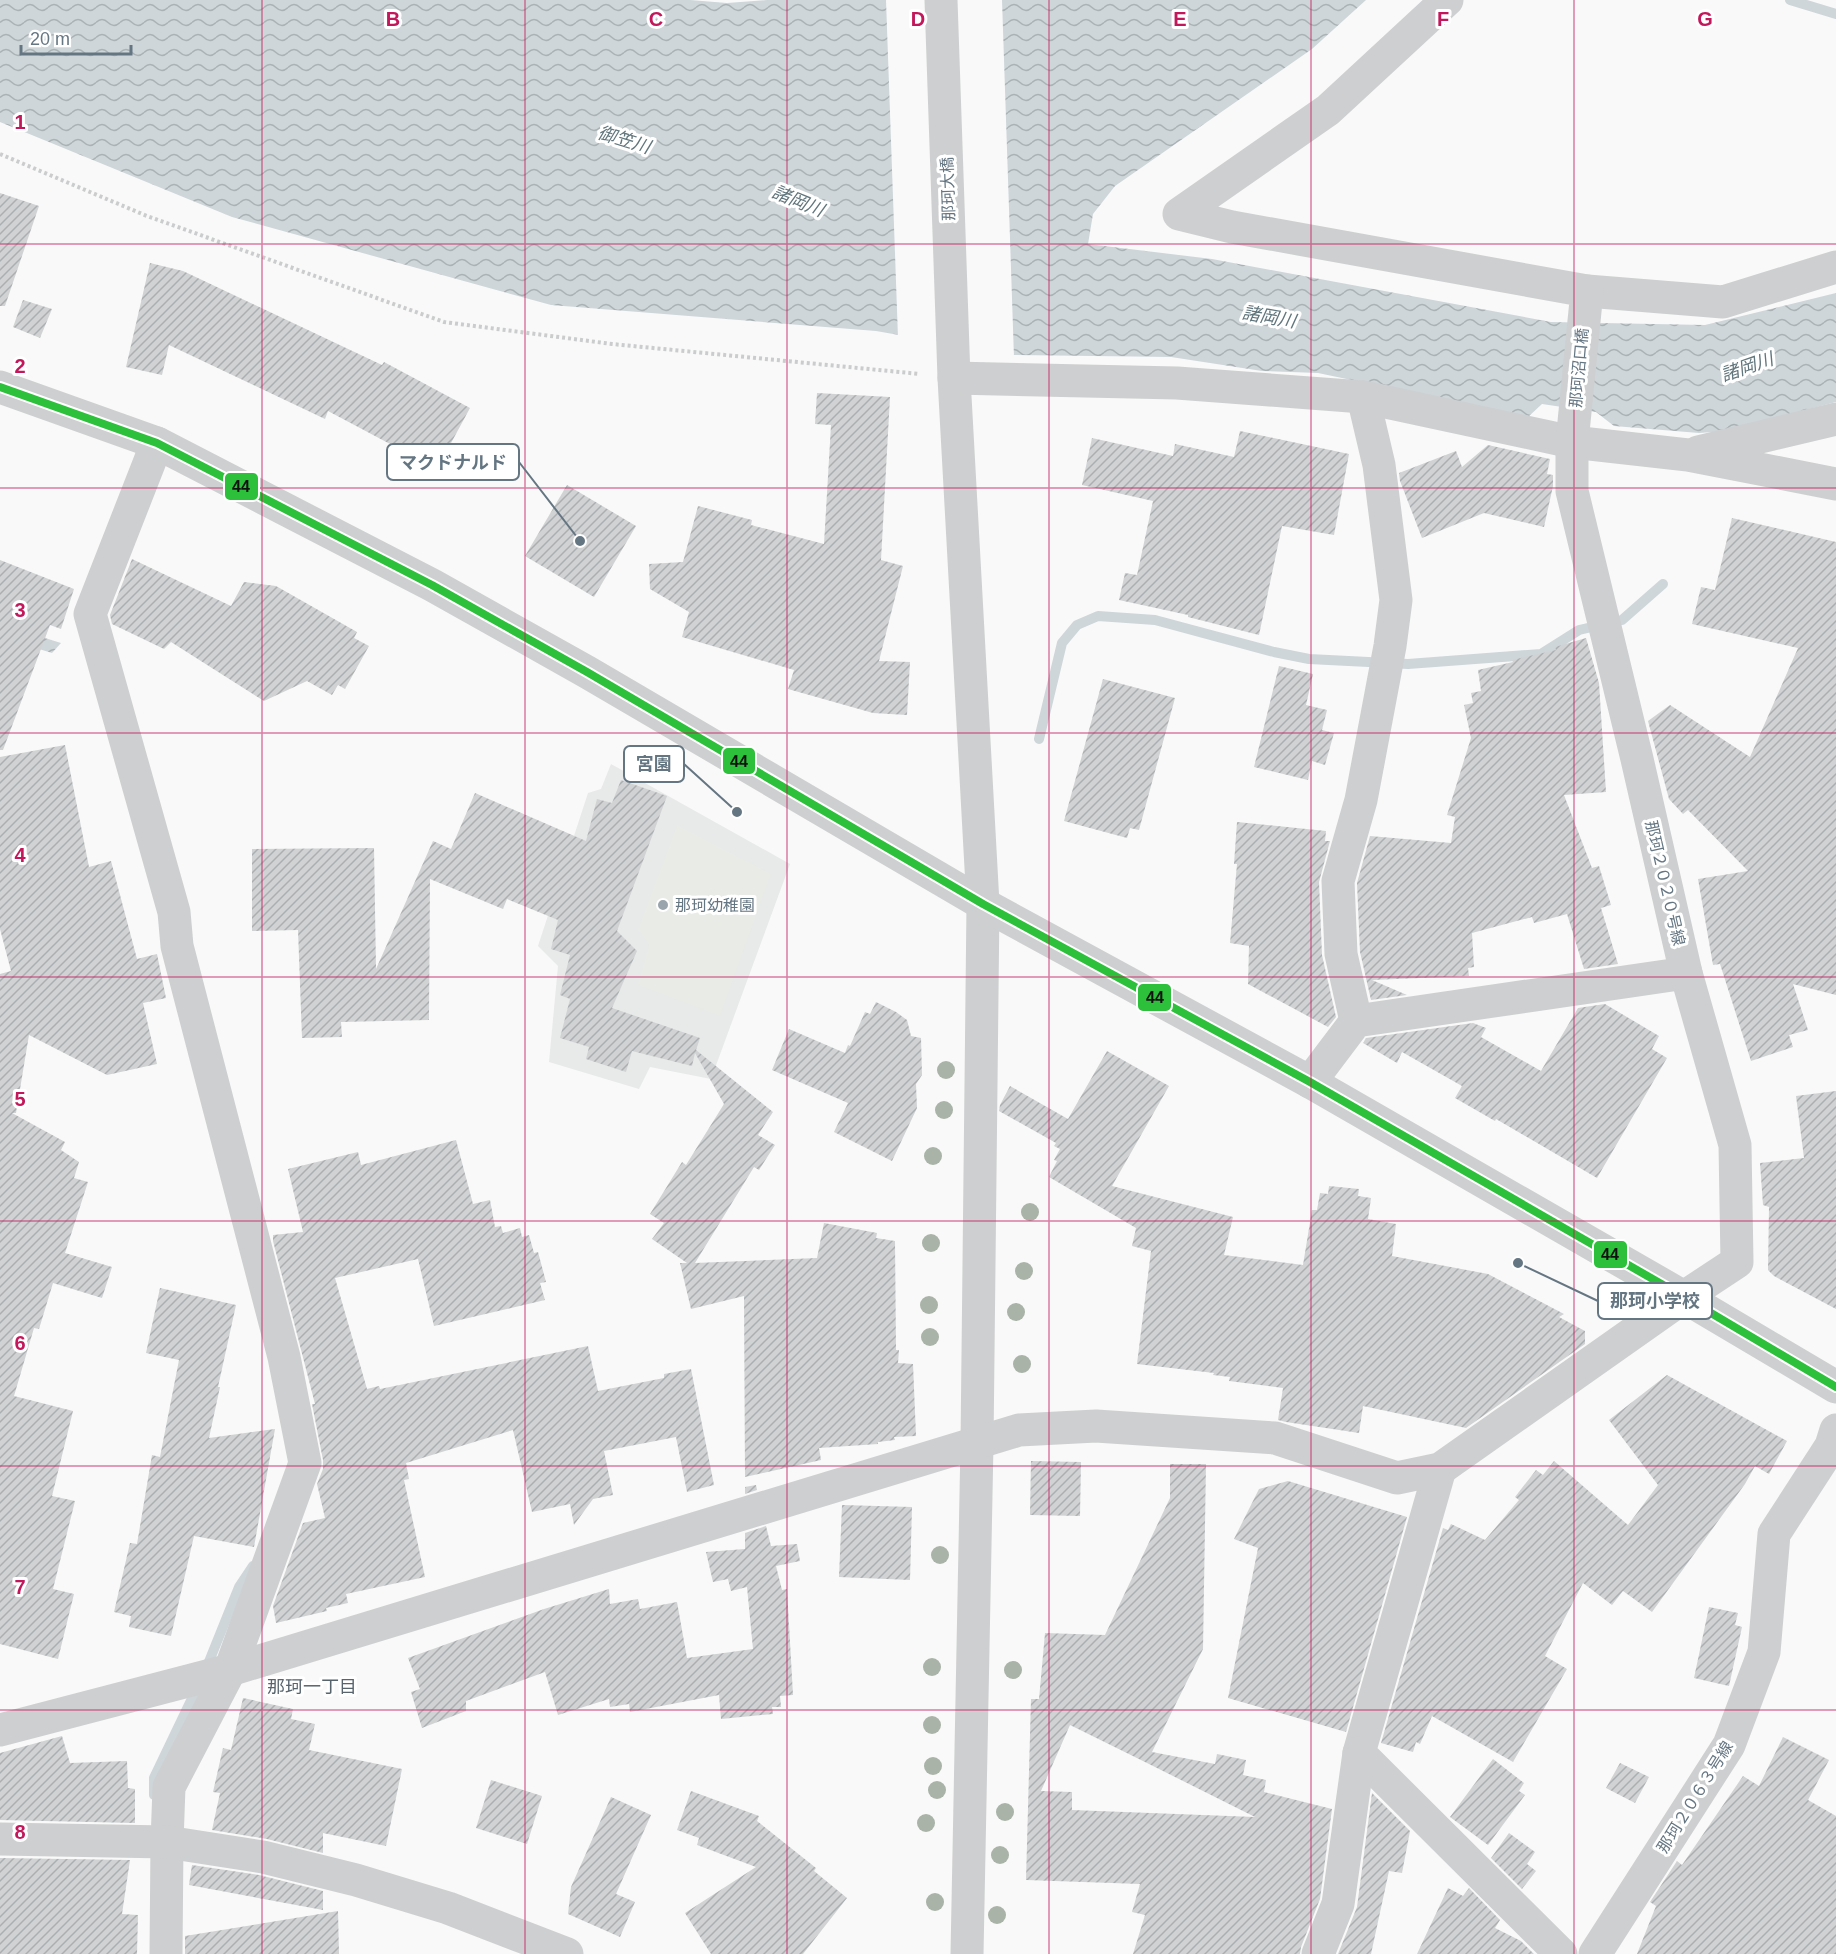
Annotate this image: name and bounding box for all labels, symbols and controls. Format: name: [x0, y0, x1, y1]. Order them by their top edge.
text: B: [386, 8, 400, 30]
text: C: [649, 8, 663, 30]
text: D: [911, 8, 925, 30]
text: E: [1173, 8, 1187, 30]
text: F: [1437, 8, 1449, 30]
text: G: [1697, 8, 1713, 30]
scale bar: [21, 18, 130, 56]
text: 20 m: [30, 29, 70, 49]
text: 1: [14, 111, 26, 133]
water label: 御笠川: [595, 123, 655, 158]
street label: 那珂大橋: [938, 157, 958, 221]
water label: 諸岡川: [769, 182, 829, 221]
water label: 諸岡川: [1241, 302, 1299, 332]
street label: 那珂沼口橋: [1567, 327, 1591, 409]
water label: 諸岡川: [1718, 348, 1778, 385]
text: 2: [14, 355, 26, 377]
callout: マクドナルド: [387, 444, 519, 480]
text: マクドナルド: [399, 453, 507, 473]
line badge: 44: [224, 472, 259, 501]
text: 44: [232, 478, 250, 495]
text: 3: [14, 599, 26, 621]
callout: 宮園: [624, 746, 684, 782]
line badge: 44: [722, 747, 756, 775]
text: 44: [730, 753, 748, 770]
text: 宮園: [636, 754, 672, 774]
street label: 那珂２０２０号線: [1642, 819, 1688, 947]
text: 4: [14, 844, 26, 866]
place label: 那珂幼稚園: [675, 897, 755, 914]
marker: 那珂幼稚園: [656, 898, 670, 912]
line badge: 44: [1137, 983, 1172, 1012]
text: 44: [1146, 989, 1164, 1006]
text: 5: [14, 1088, 26, 1110]
line badge: 44: [1593, 1240, 1628, 1269]
text: 44: [1601, 1246, 1619, 1263]
callout: 那珂小学校: [1598, 1283, 1712, 1319]
text: 那珂小学校: [1610, 1291, 1700, 1311]
text: 6: [14, 1332, 26, 1354]
text: 7: [14, 1576, 26, 1598]
district label: 那珂一丁目: [267, 1677, 357, 1697]
street label: 那珂２０６３号線: [1654, 1738, 1736, 1856]
text: 8: [14, 1821, 26, 1843]

